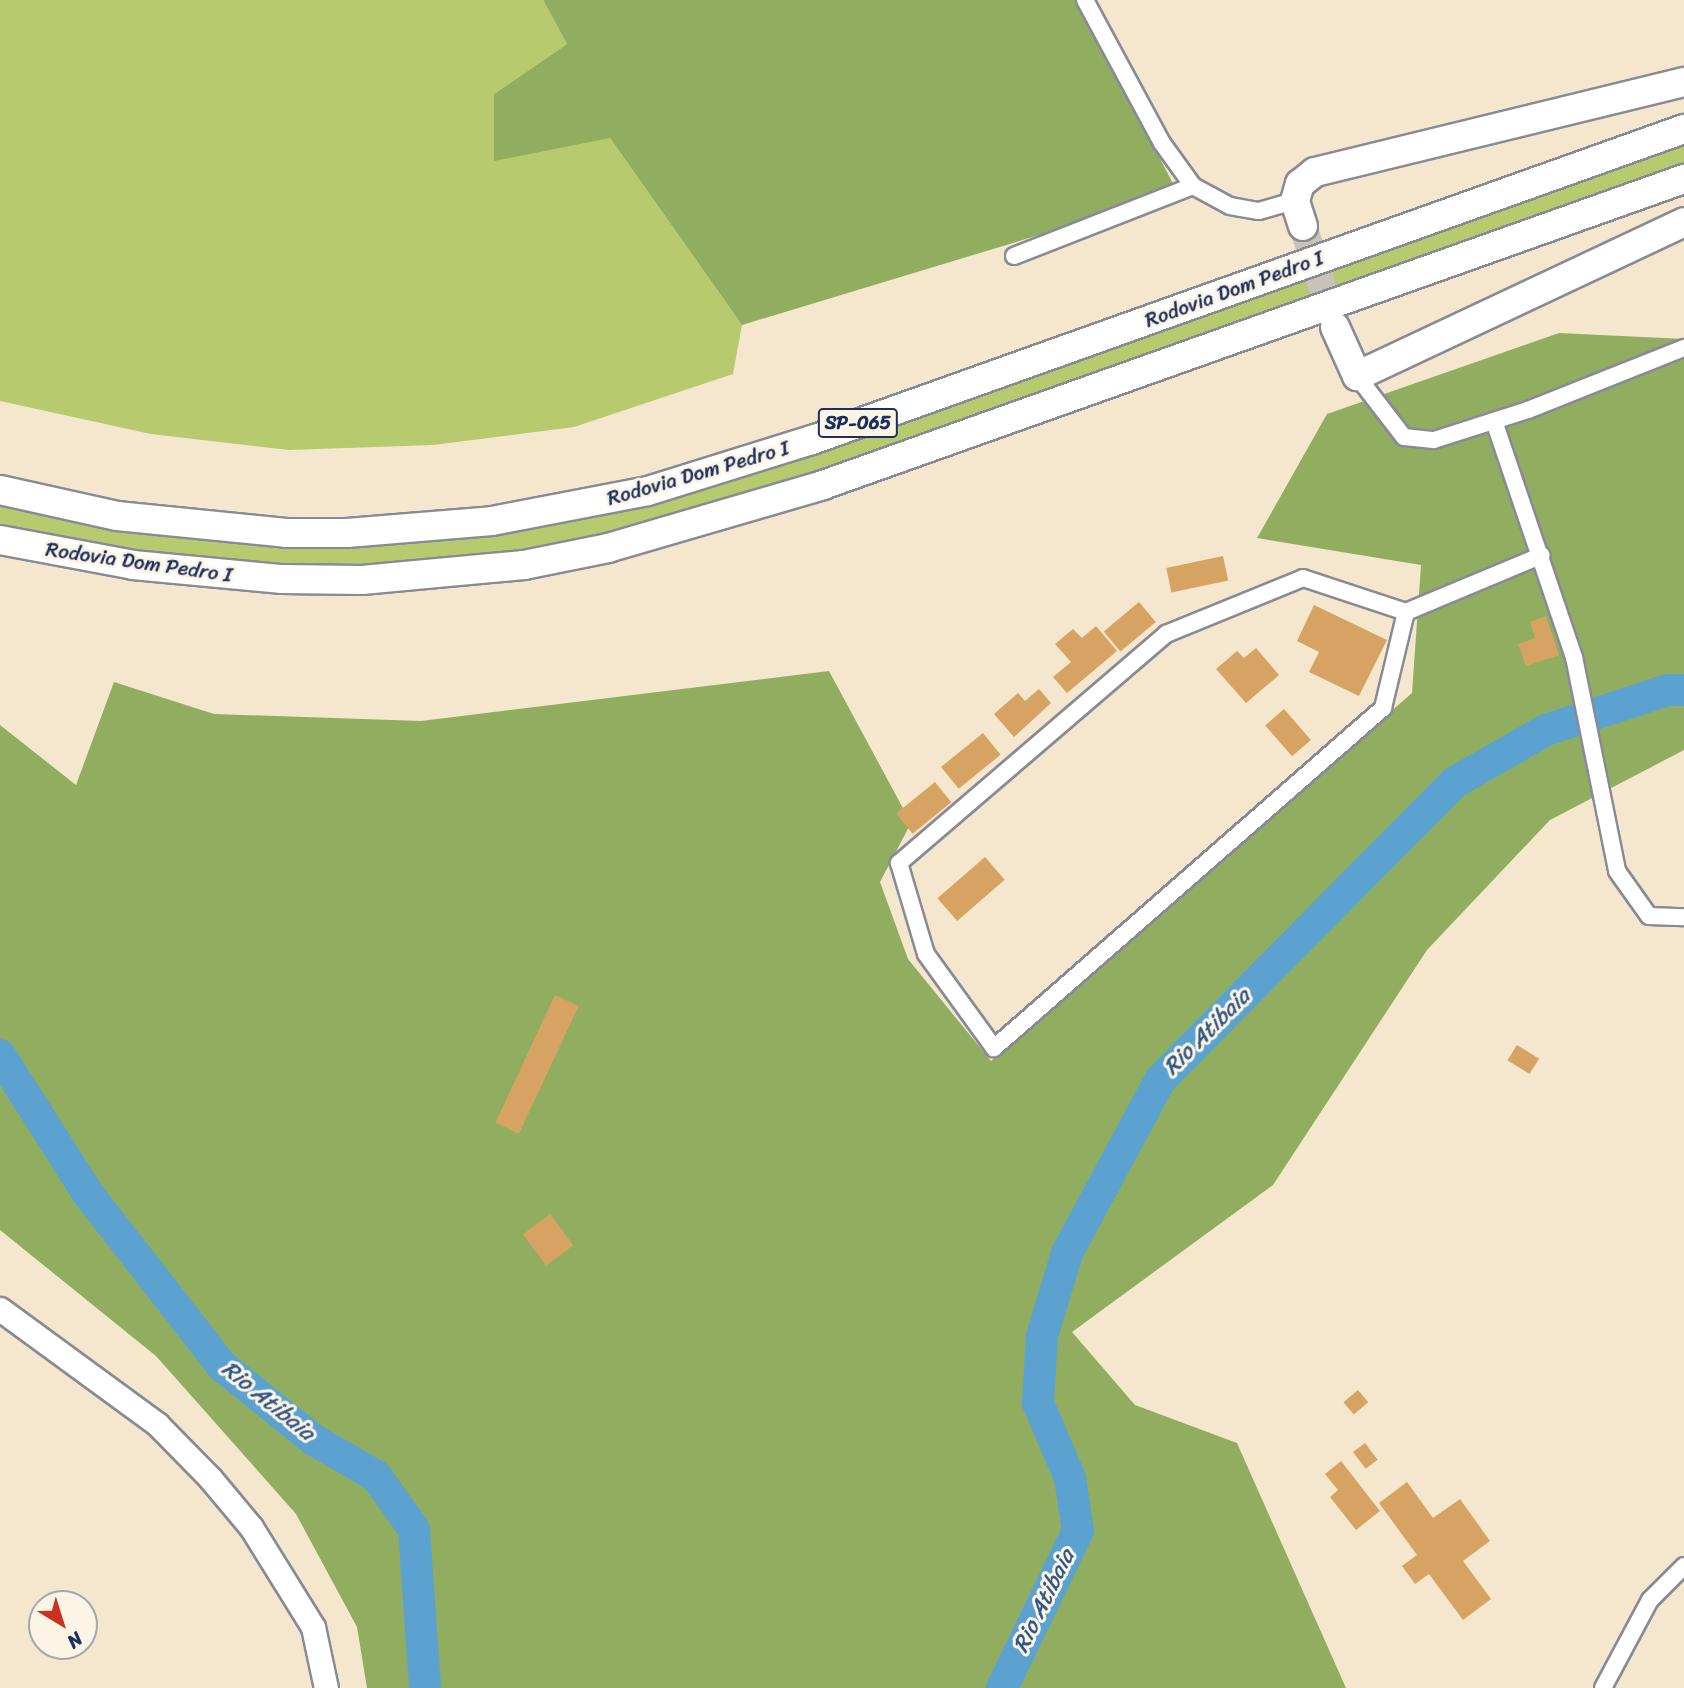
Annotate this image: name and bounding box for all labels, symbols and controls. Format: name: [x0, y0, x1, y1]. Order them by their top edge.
street label: Rodovia Dom Pedro I: [1141, 245, 1327, 333]
road number: SP-065: [818, 408, 898, 438]
street label: Rodovia Dom Pedro I: [604, 435, 792, 511]
street label: Rodovia Dom Pedro I: [44, 536, 234, 588]
water label: Rio Atibaia: [1158, 983, 1256, 1081]
water label: Rio Atibaia: [216, 1355, 320, 1447]
water label: Rio Atibaia: [1007, 1545, 1081, 1657]
north arrow: [28, 1590, 98, 1660]
text: N: [60, 1623, 90, 1657]

